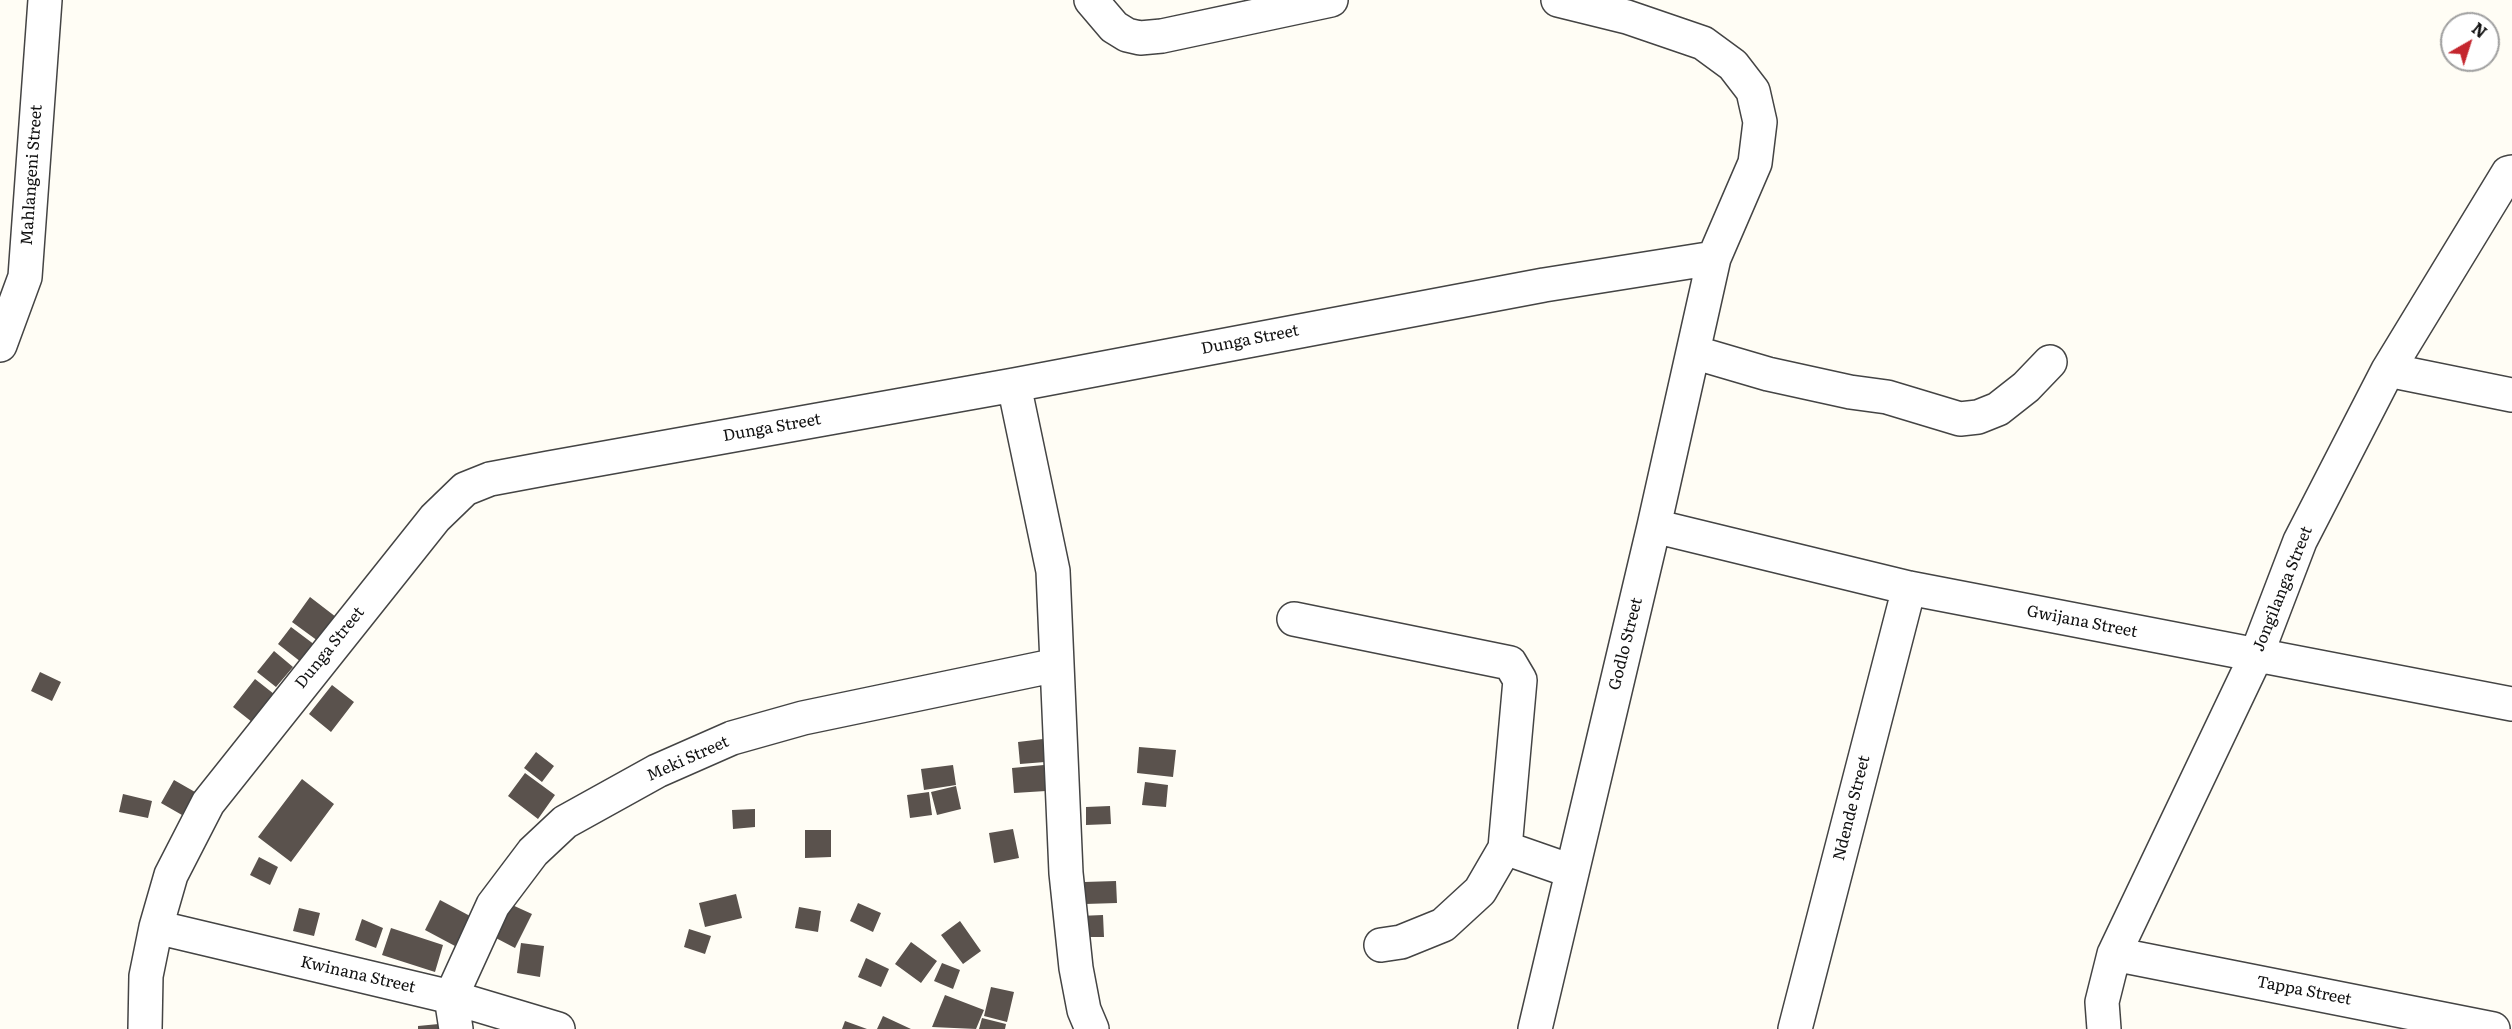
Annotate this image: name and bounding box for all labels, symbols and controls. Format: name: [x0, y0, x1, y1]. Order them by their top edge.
north arrow: [2440, 12, 2500, 72]
text: N: [2467, 16, 2493, 43]
street label: Mahlangeni Street: [18, 104, 46, 246]
street label: Dunga Street: [1199, 321, 1301, 359]
street label: Dunga Street: [721, 410, 823, 446]
street label: Jongilanga Street: [2249, 524, 2317, 654]
street label: Godlo Street: [1605, 596, 1647, 692]
street label: Gwijana Street: [2025, 602, 2139, 642]
street label: Dunga Street: [291, 603, 369, 693]
street label: Meki Street: [644, 732, 732, 786]
street label: Ndende Street: [1830, 753, 1874, 863]
street label: Kwinana Street: [299, 952, 417, 998]
street label: Tappa Street: [2255, 972, 2353, 1010]

